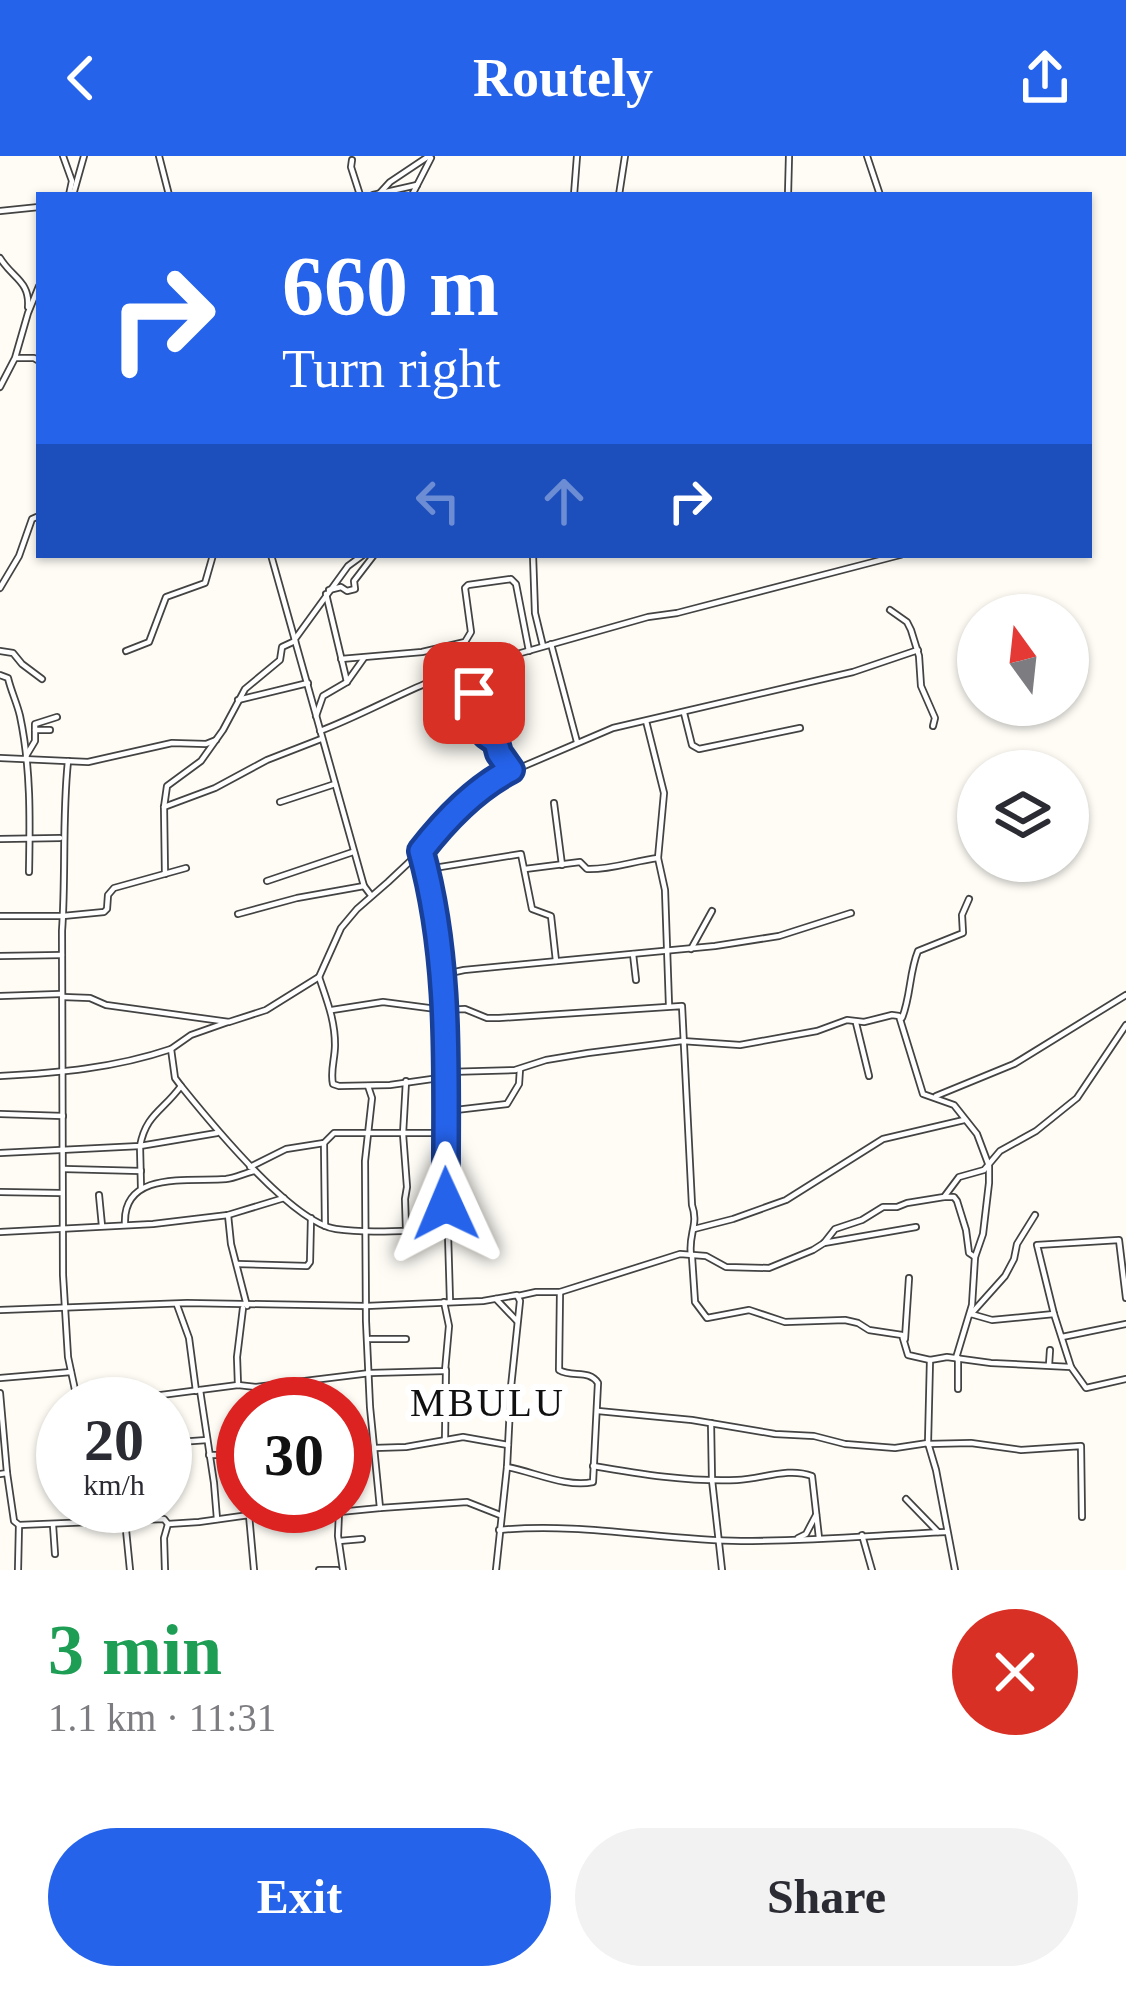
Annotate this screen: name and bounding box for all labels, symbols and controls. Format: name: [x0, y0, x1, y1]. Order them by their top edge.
icon: back: [48, 45, 114, 111]
icon: share: [1012, 45, 1078, 111]
text: Routely: [473, 48, 653, 108]
icon: right: [84, 240, 240, 396]
text: 660 m: [282, 240, 499, 333]
text: Turn right: [282, 339, 501, 399]
icon: left: [405, 468, 471, 534]
icon: ahead: [531, 468, 597, 534]
icon: right: [657, 468, 723, 534]
north arrow: [957, 594, 1089, 726]
map controls: [957, 594, 1089, 882]
pin: [423, 642, 525, 744]
icon: arrive: [441, 660, 507, 726]
button: layers: [957, 750, 1089, 882]
position arrow: [383, 1141, 509, 1267]
speed limit sign: 30: [216, 1377, 372, 1533]
district label: MBULU: [410, 1381, 566, 1424]
text: 20: [84, 1407, 144, 1473]
text: km/h: [83, 1468, 145, 1501]
button: close: [952, 1609, 1078, 1735]
text: 3 min: [48, 1610, 222, 1690]
text: 1.1 km · 11:31: [48, 1696, 276, 1739]
button: Exit: [48, 1828, 551, 1966]
button: Share: [575, 1828, 1078, 1966]

